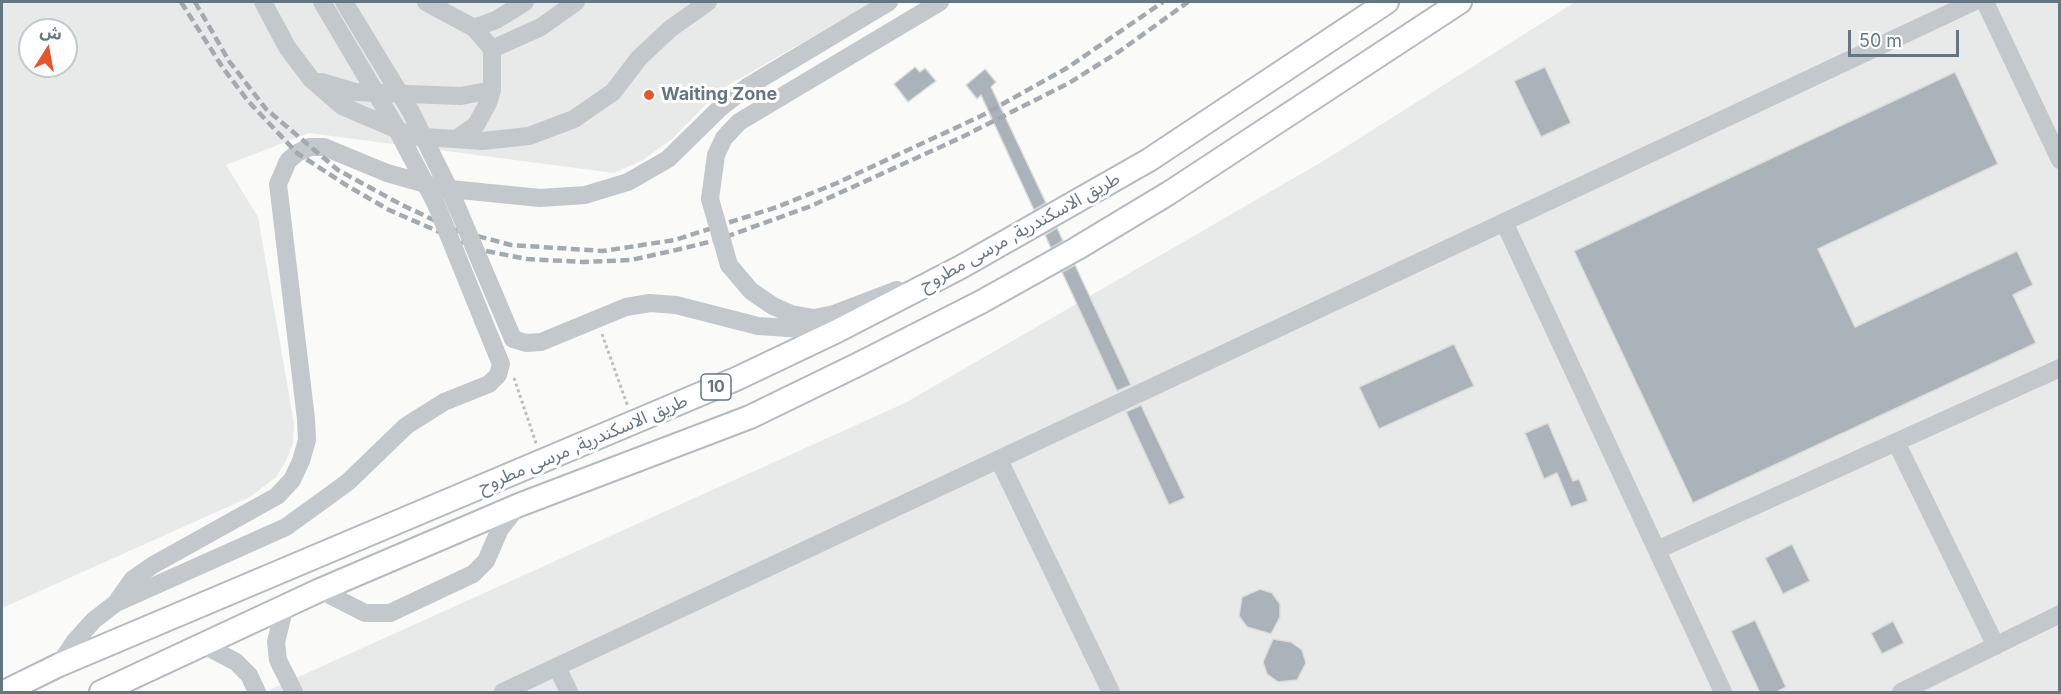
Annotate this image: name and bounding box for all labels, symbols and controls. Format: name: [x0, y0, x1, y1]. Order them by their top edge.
north arrow: [18, 18, 78, 78]
scale bar: [1851, 18, 1962, 56]
text: ش: [38, 20, 64, 44]
text: 50 m: [1859, 30, 1902, 51]
place label: Waiting Zone: [661, 84, 777, 106]
marker: Waiting Zone: [642, 88, 656, 102]
street label: طريق الاسكندرية, مرسى مطروح: [916, 168, 1124, 296]
road number: 10: [701, 374, 731, 400]
street label: طريق الاسكندرية, مرسى مطروح: [475, 390, 691, 498]

